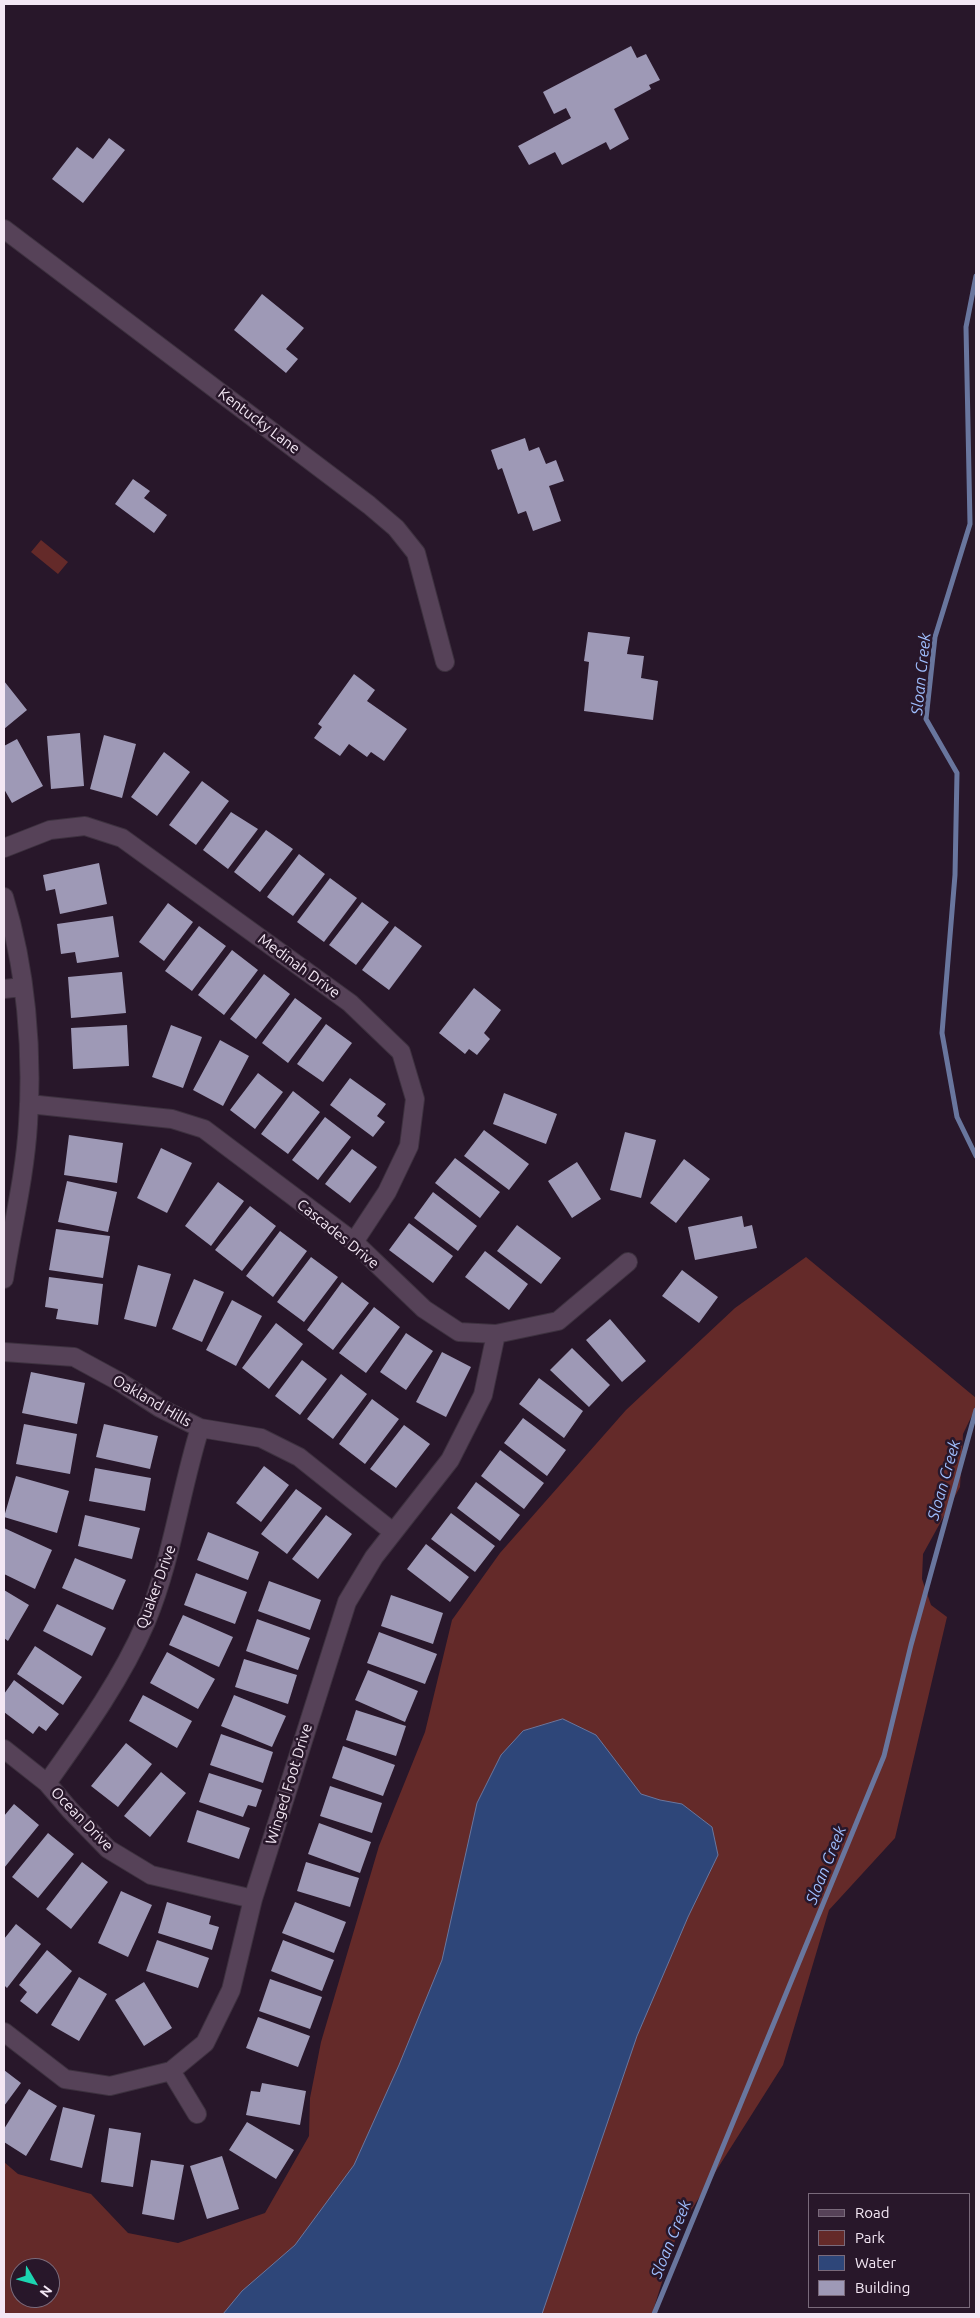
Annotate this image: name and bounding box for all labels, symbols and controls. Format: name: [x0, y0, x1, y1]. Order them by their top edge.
street label: Kentucky Lane: [215, 384, 303, 458]
water label: Sloan Creek: [907, 632, 935, 716]
street label: Medinah Drive: [254, 930, 344, 1002]
street label: Cascades Drive: [293, 1195, 383, 1273]
street label: Oakland Hills: [109, 1371, 195, 1431]
water label: Sloan Creek: [923, 1438, 965, 1522]
street label: Quaker Drive: [132, 1543, 180, 1631]
street label: Winged Foot Drive: [262, 1721, 316, 1847]
street label: Ocean Drive: [47, 1783, 117, 1855]
water label: Sloan Creek: [802, 1823, 850, 1907]
legend: [808, 2193, 970, 2308]
water label: Sloan Creek: [647, 2197, 695, 2281]
text: Road: [855, 2204, 890, 2221]
text: Park: [855, 2229, 885, 2246]
text: Water: [855, 2254, 896, 2271]
north arrow: [10, 2258, 60, 2308]
text: Building: [855, 2279, 910, 2296]
text: N: [37, 2282, 56, 2300]

